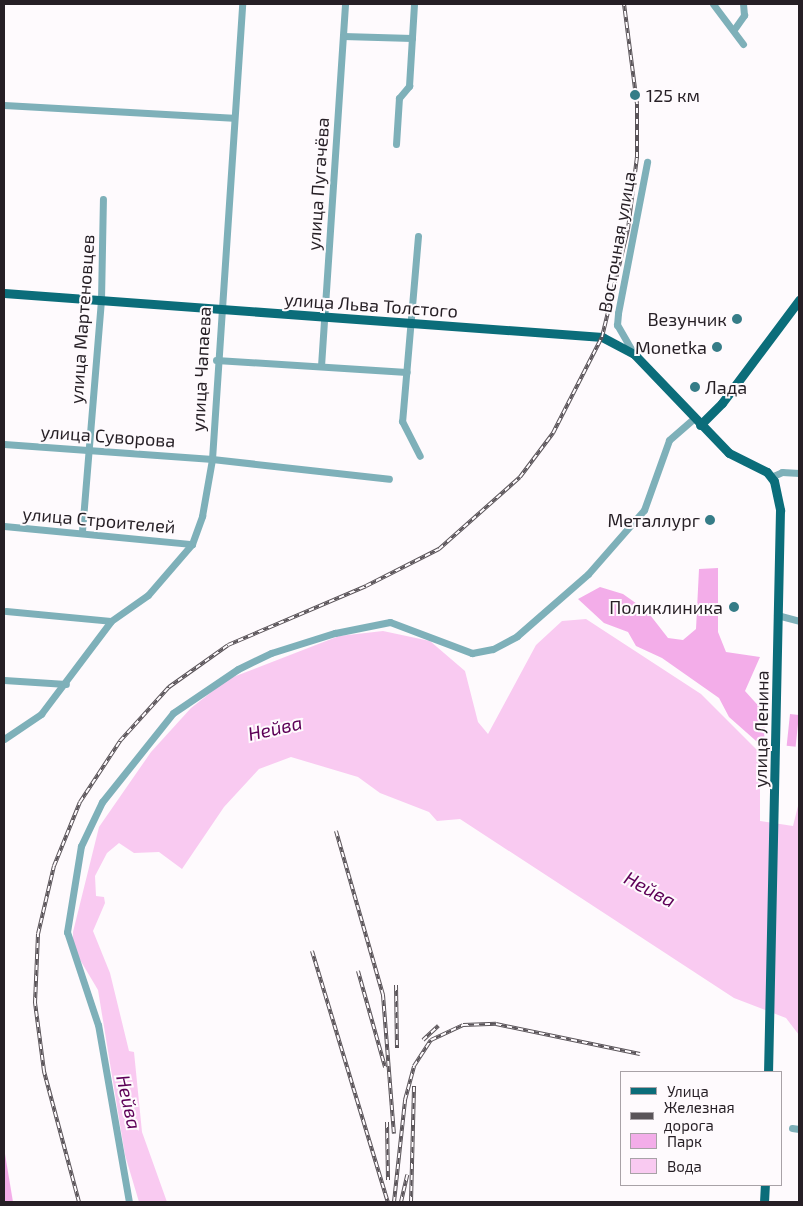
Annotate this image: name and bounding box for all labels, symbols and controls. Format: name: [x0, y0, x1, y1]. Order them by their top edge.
place label: 125 км: [646, 84, 700, 106]
marker: 125 км: [628, 88, 642, 102]
street label: улица Пугачёва: [303, 117, 333, 251]
street label: Восточная улица: [594, 170, 640, 314]
street label: улица Мартеновцев: [65, 233, 99, 405]
street label: улица Льва Толстого: [283, 288, 459, 322]
street label: улица Чапаева: [187, 306, 215, 432]
place label: Везунчик: [647, 308, 727, 330]
marker: Везунчик: [731, 313, 743, 325]
place label: Monetka: [635, 336, 707, 358]
marker: Monetka: [711, 341, 723, 353]
place label: Лада: [705, 376, 747, 398]
marker: Лада: [689, 381, 701, 393]
street label: улица Суворова: [40, 421, 176, 451]
street label: улица Строителей: [22, 503, 176, 537]
place label: Металлург: [607, 509, 700, 531]
marker: Металлург: [704, 514, 716, 526]
place label: Поликлиника: [609, 596, 723, 618]
marker: Поликлиника: [727, 600, 741, 614]
street label: улица Ленина: [749, 670, 773, 788]
water label: Нейва: [246, 711, 304, 745]
water label: Нейва: [620, 866, 680, 912]
legend: [620, 1071, 783, 1186]
water label: Нейва: [112, 1073, 146, 1131]
text: Улица: [667, 1082, 709, 1100]
text: Железная дорога: [664, 1098, 735, 1134]
text: Парк: [667, 1132, 702, 1150]
text: Вода: [667, 1157, 702, 1175]

